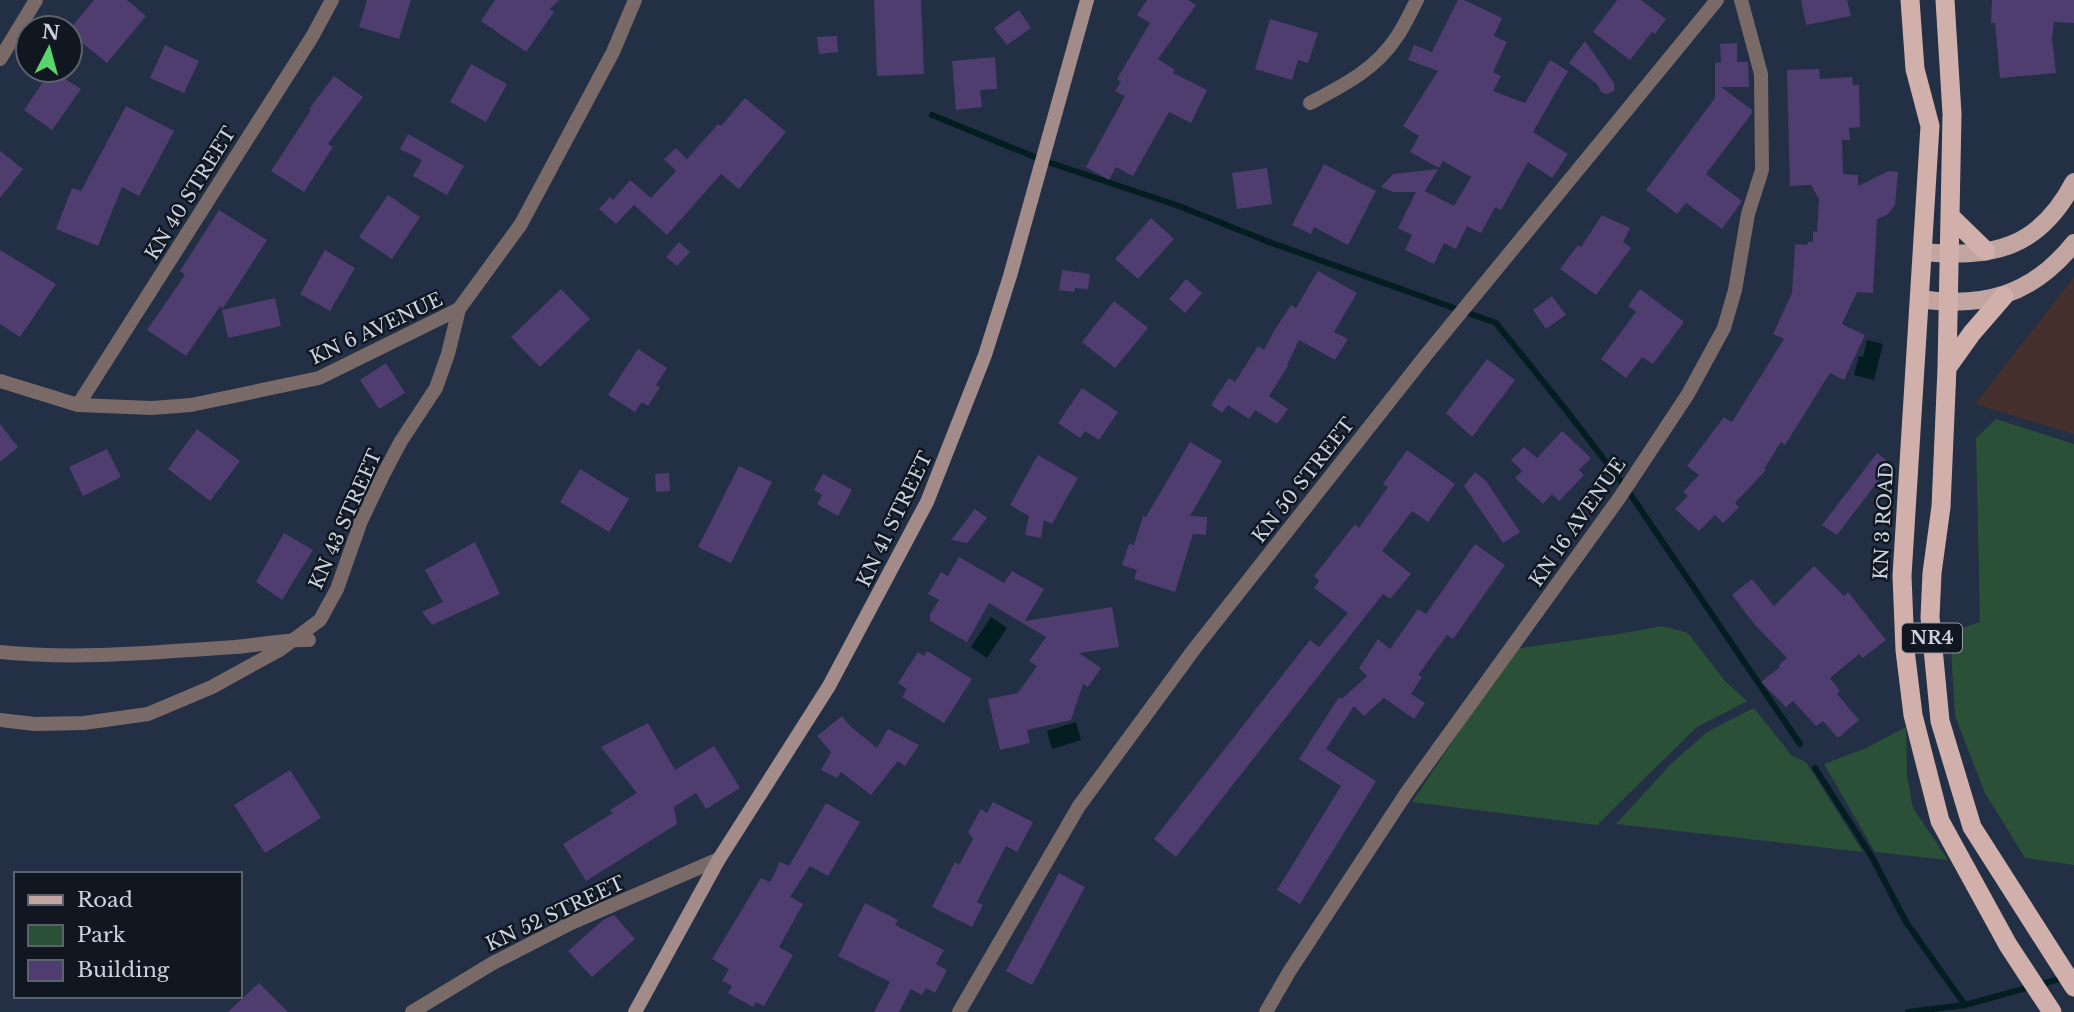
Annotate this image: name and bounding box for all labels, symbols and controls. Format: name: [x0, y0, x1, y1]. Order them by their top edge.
north arrow: [14, 14, 84, 84]
text: N: [41, 20, 61, 45]
street label: KN 40 STREET: [140, 122, 241, 264]
street label: KN 6 AVENUE: [306, 288, 446, 369]
street label: KN 50 STREET: [1247, 413, 1359, 547]
street label: KN 43 STREET: [304, 446, 387, 593]
street label: KN 41 STREET: [852, 448, 937, 591]
street label: KN 16 AVENUE: [1524, 453, 1630, 591]
street label: KN 3 ROAD: [1869, 461, 1898, 581]
road number: NR4: [1902, 624, 1962, 652]
street label: KN 52 STREET: [482, 871, 628, 956]
legend: [14, 872, 242, 998]
text: Road: [77, 887, 133, 913]
text: Park: [77, 922, 126, 948]
text: Building: [77, 957, 170, 983]

